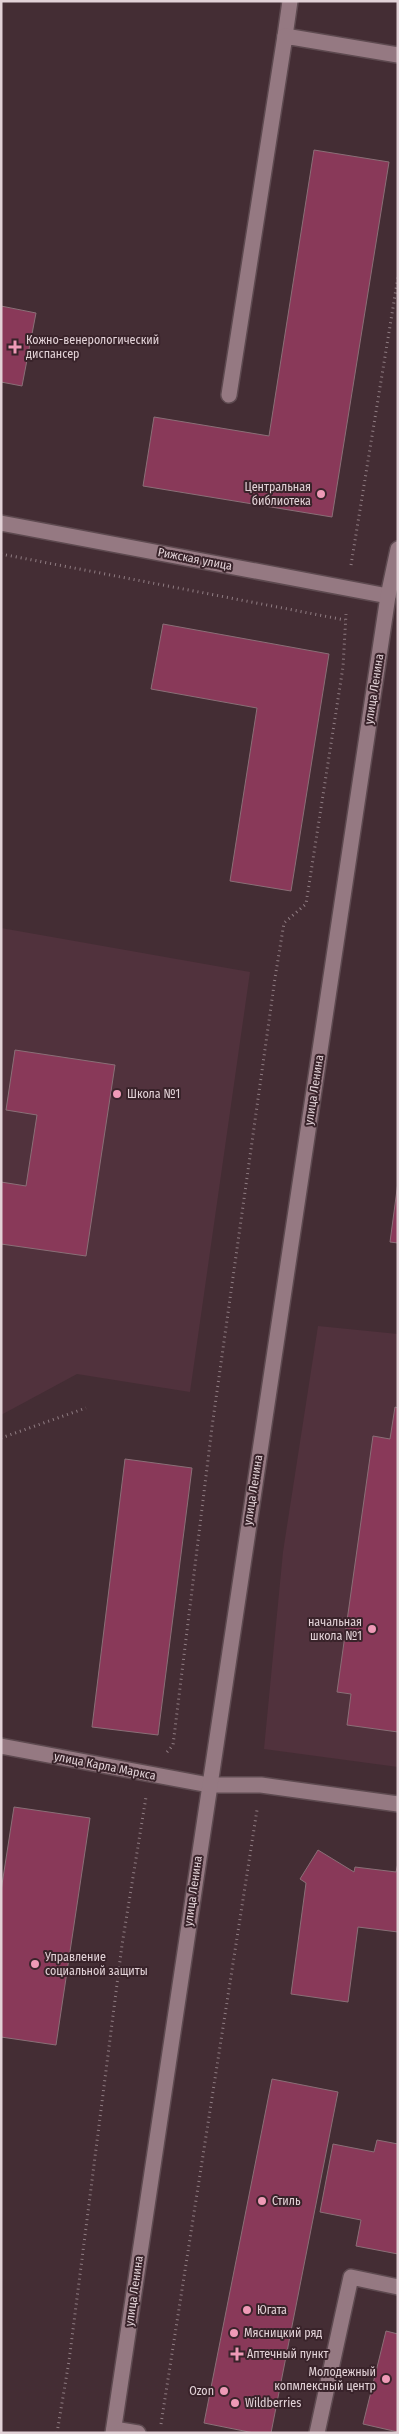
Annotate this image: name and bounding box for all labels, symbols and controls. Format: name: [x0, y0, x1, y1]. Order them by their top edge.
place label: Кожно-венерологический диспансер: [26, 333, 159, 361]
marker: Кожно-венерологический диспансер: [8, 340, 22, 354]
place label: Центральная библиотека: [244, 480, 311, 508]
marker: Центральная библиотека: [315, 488, 327, 500]
street label: Рижская улица: [157, 545, 233, 573]
street label: улица Ленина: [362, 653, 386, 725]
street label: улица Ленина: [302, 1054, 326, 1126]
place label: Школа №1: [127, 1087, 180, 1101]
marker: Школа №1: [111, 1088, 123, 1100]
street label: улица Ленина: [241, 1454, 265, 1526]
place label: начальная школа №1: [308, 1615, 362, 1643]
marker: начальная школа №1: [366, 1623, 378, 1635]
street label: улица Карла Маркса: [53, 1749, 157, 1783]
street label: улица Ленина: [181, 1855, 205, 1927]
place label: Управление социальной защиты: [44, 1950, 148, 1978]
marker: Управление социальной защиты: [29, 1958, 41, 1970]
place label: Стиль: [272, 2194, 301, 2208]
marker: Стиль: [256, 2195, 268, 2207]
street label: улица Ленина: [122, 2255, 146, 2327]
place label: Югата: [257, 2303, 287, 2317]
marker: Югата: [241, 2304, 253, 2316]
place label: Мясницкий ряд: [244, 2326, 322, 2340]
marker: Мясницкий ряд: [228, 2327, 240, 2339]
place label: Аптечный пункт: [247, 2347, 328, 2361]
marker: Аптечный пункт: [231, 2348, 243, 2360]
place label: Молодежный копмлексный центр: [274, 2365, 376, 2393]
marker: Молодежный копмлексный центр: [380, 2373, 392, 2385]
place label: Ozon: [189, 2384, 214, 2398]
marker: Ozon: [218, 2385, 230, 2397]
place label: Wildberries: [245, 2396, 301, 2410]
marker: Wildberries: [229, 2397, 241, 2409]

